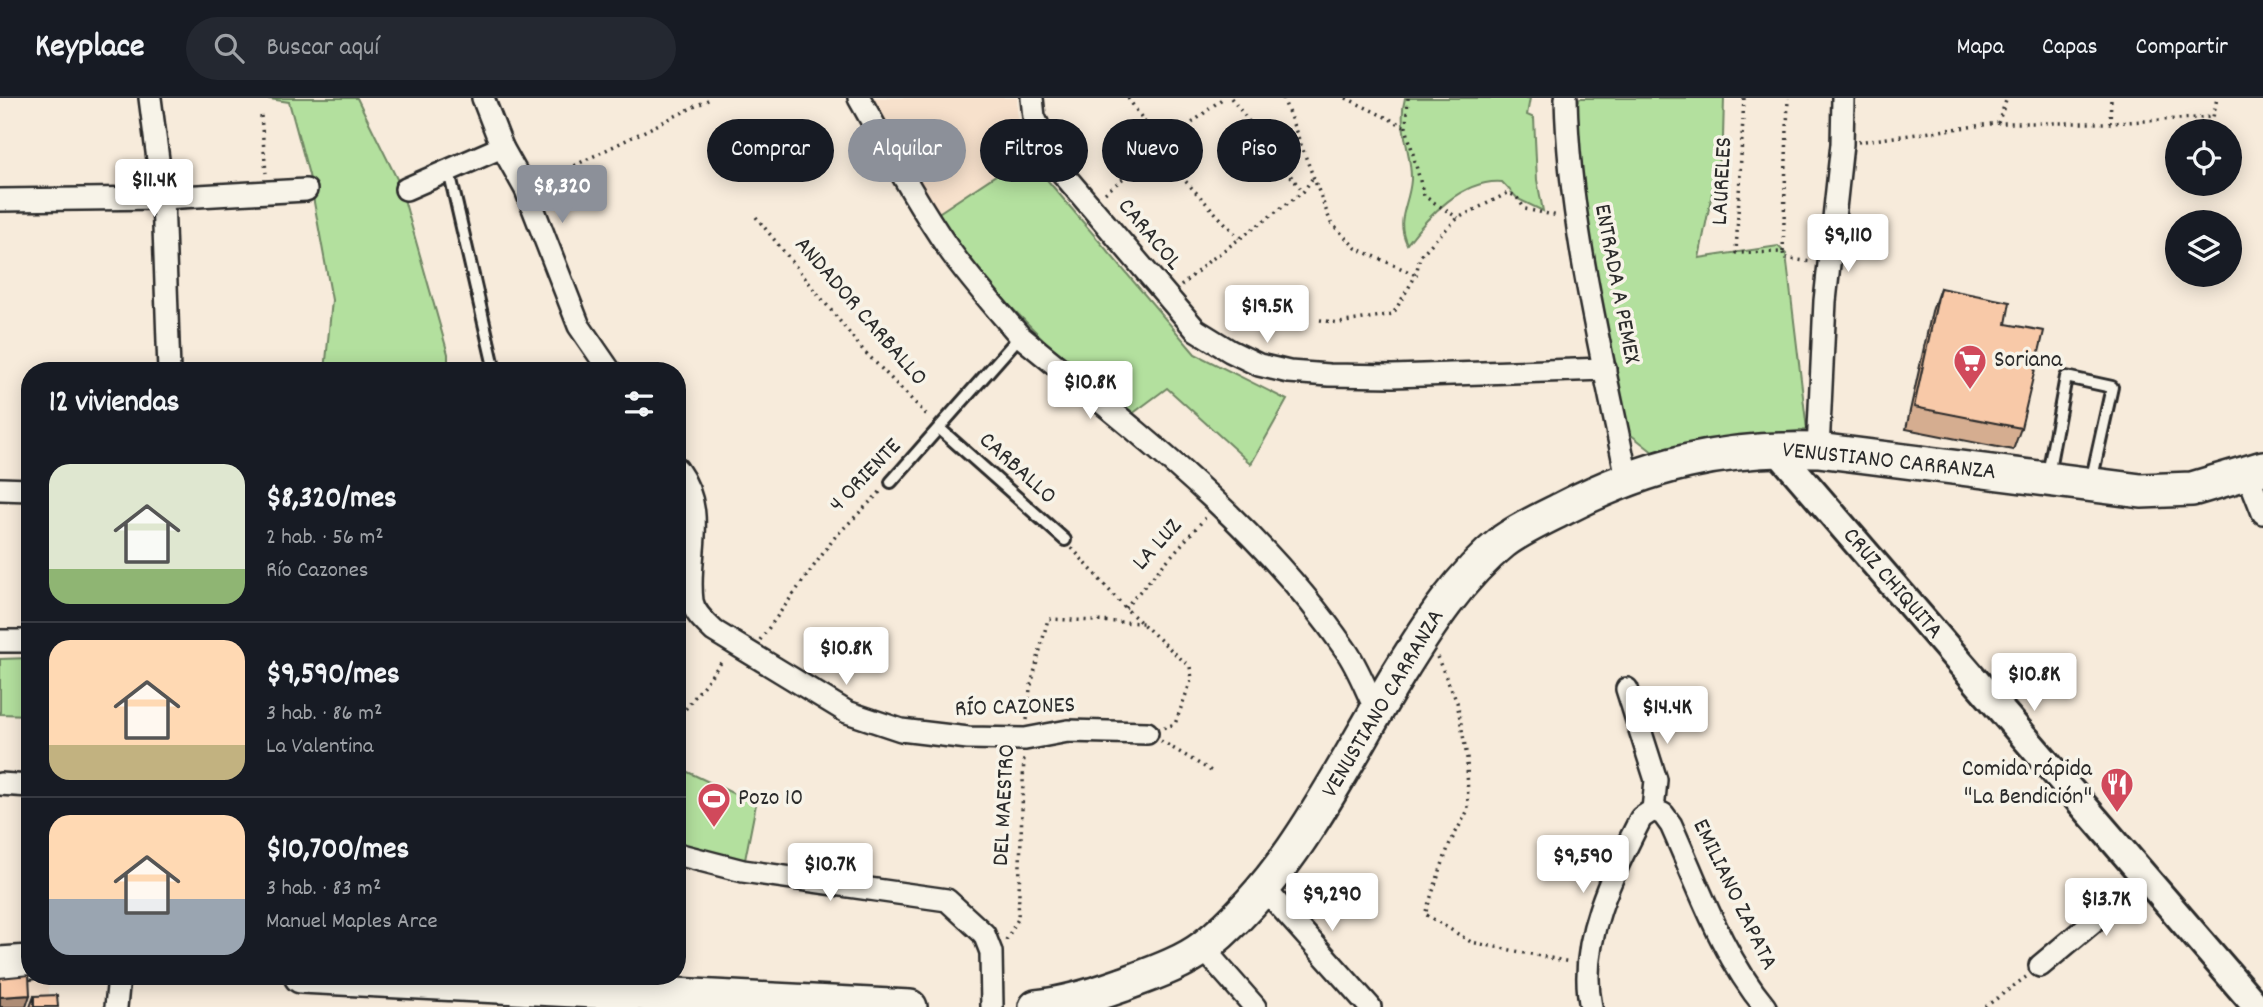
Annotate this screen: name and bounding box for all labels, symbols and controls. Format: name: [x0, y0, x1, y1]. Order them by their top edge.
search box: [186, 17, 676, 80]
text: Keyplace: [35, 25, 144, 72]
icon: search: [210, 29, 248, 67]
text: Buscar aquí: [266, 30, 379, 67]
text: Mapa: [1956, 31, 2004, 65]
text: Capas: [2042, 31, 2098, 65]
text: Compartir: [2136, 31, 2228, 65]
chip: Comprar: [707, 119, 834, 182]
chip: Alquilar: [848, 119, 966, 182]
chip: Filtros: [980, 119, 1088, 182]
chip: Nuevo: [1102, 119, 1203, 182]
chip: Piso: [1217, 119, 1301, 182]
map controls: [2165, 119, 2242, 287]
button: locate: [2165, 119, 2242, 196]
street label: LAURELES: [1704, 136, 1742, 226]
pin: $11.4K: [97, 159, 211, 219]
text: $11.4K: [131, 165, 177, 198]
pin: $8,320: [505, 166, 619, 225]
text: $8,320: [533, 171, 591, 204]
street label: CARACOL: [1109, 191, 1190, 279]
street label: ENTRADA A PEMEX: [1584, 201, 1648, 367]
button: layers: [2165, 210, 2242, 287]
pin: $9,110: [1791, 214, 1905, 274]
text: $9,110: [1823, 220, 1873, 253]
street label: ANDADOR CARBALLO: [785, 230, 935, 394]
pin: $19.5K: [1210, 286, 1324, 345]
text: $19.5K: [1241, 291, 1293, 324]
supermarket icon: Soriana: [1951, 342, 1989, 391]
place label: Soriana: [1994, 344, 2063, 378]
pin: $10.8K: [1033, 362, 1147, 421]
text: $10.8K: [1064, 367, 1116, 400]
text: 12 viviendas: [49, 383, 179, 426]
icon: filters: [620, 385, 658, 423]
street label: CARBALLO: [970, 425, 1064, 513]
street label: 4 ORIENTE: [822, 431, 910, 521]
street label: VENUSTIANO CARRANZA: [1780, 434, 1998, 490]
text: $8,320/mes: [266, 479, 397, 522]
icon: home: [105, 492, 189, 576]
street label: LA LUZ: [1125, 511, 1191, 579]
street label: CRUZ CHIQUITA: [1834, 521, 1950, 647]
text: 2 hab. · 56 m²: [266, 522, 384, 555]
text: Río Cazones: [266, 555, 369, 588]
street label: VENUSTIANO CARRANZA: [1314, 603, 1454, 805]
pin: $10.8K: [789, 628, 903, 687]
text: $10.8K: [820, 633, 872, 666]
pin: $10.8K: [1977, 654, 2091, 713]
text: $9,590/mes: [266, 655, 400, 698]
text: $10.8K: [2008, 659, 2060, 692]
icon: home: [105, 668, 189, 752]
pin: $14.4K: [1610, 686, 1724, 746]
street label: RÍO CAZONES: [954, 689, 1076, 727]
text: $14.4K: [1642, 692, 1692, 725]
text: 3 hab. · 86 m²: [266, 698, 382, 731]
text: La Valentina: [266, 731, 374, 764]
street label: DEL MAESTRO: [985, 743, 1025, 867]
place label: Comida rápida "La Bendición": [1962, 753, 2093, 815]
restaurant icon: Comida rápida "La Bendición": [2098, 765, 2136, 814]
sports icon: Pozo 10: [695, 780, 733, 829]
place label: Pozo 10: [738, 782, 803, 816]
street label: EMILIANO ZAPATA: [1683, 814, 1785, 976]
text: $10,700/mes: [266, 830, 409, 873]
pin: $9,590: [1526, 836, 1640, 895]
text: $9,590: [1553, 841, 1613, 874]
icon: home: [105, 843, 189, 927]
pin: $10.7K: [773, 844, 887, 903]
text: $10.7K: [804, 849, 856, 882]
text: 3 hab. · 83 m²: [266, 873, 381, 906]
pin: $9,290: [1275, 874, 1389, 933]
pin: $13.7K: [2049, 878, 2163, 938]
text: $9,290: [1302, 879, 1362, 912]
text: $13.7K: [2081, 884, 2131, 917]
text: Manuel Maples Arce: [266, 906, 438, 939]

